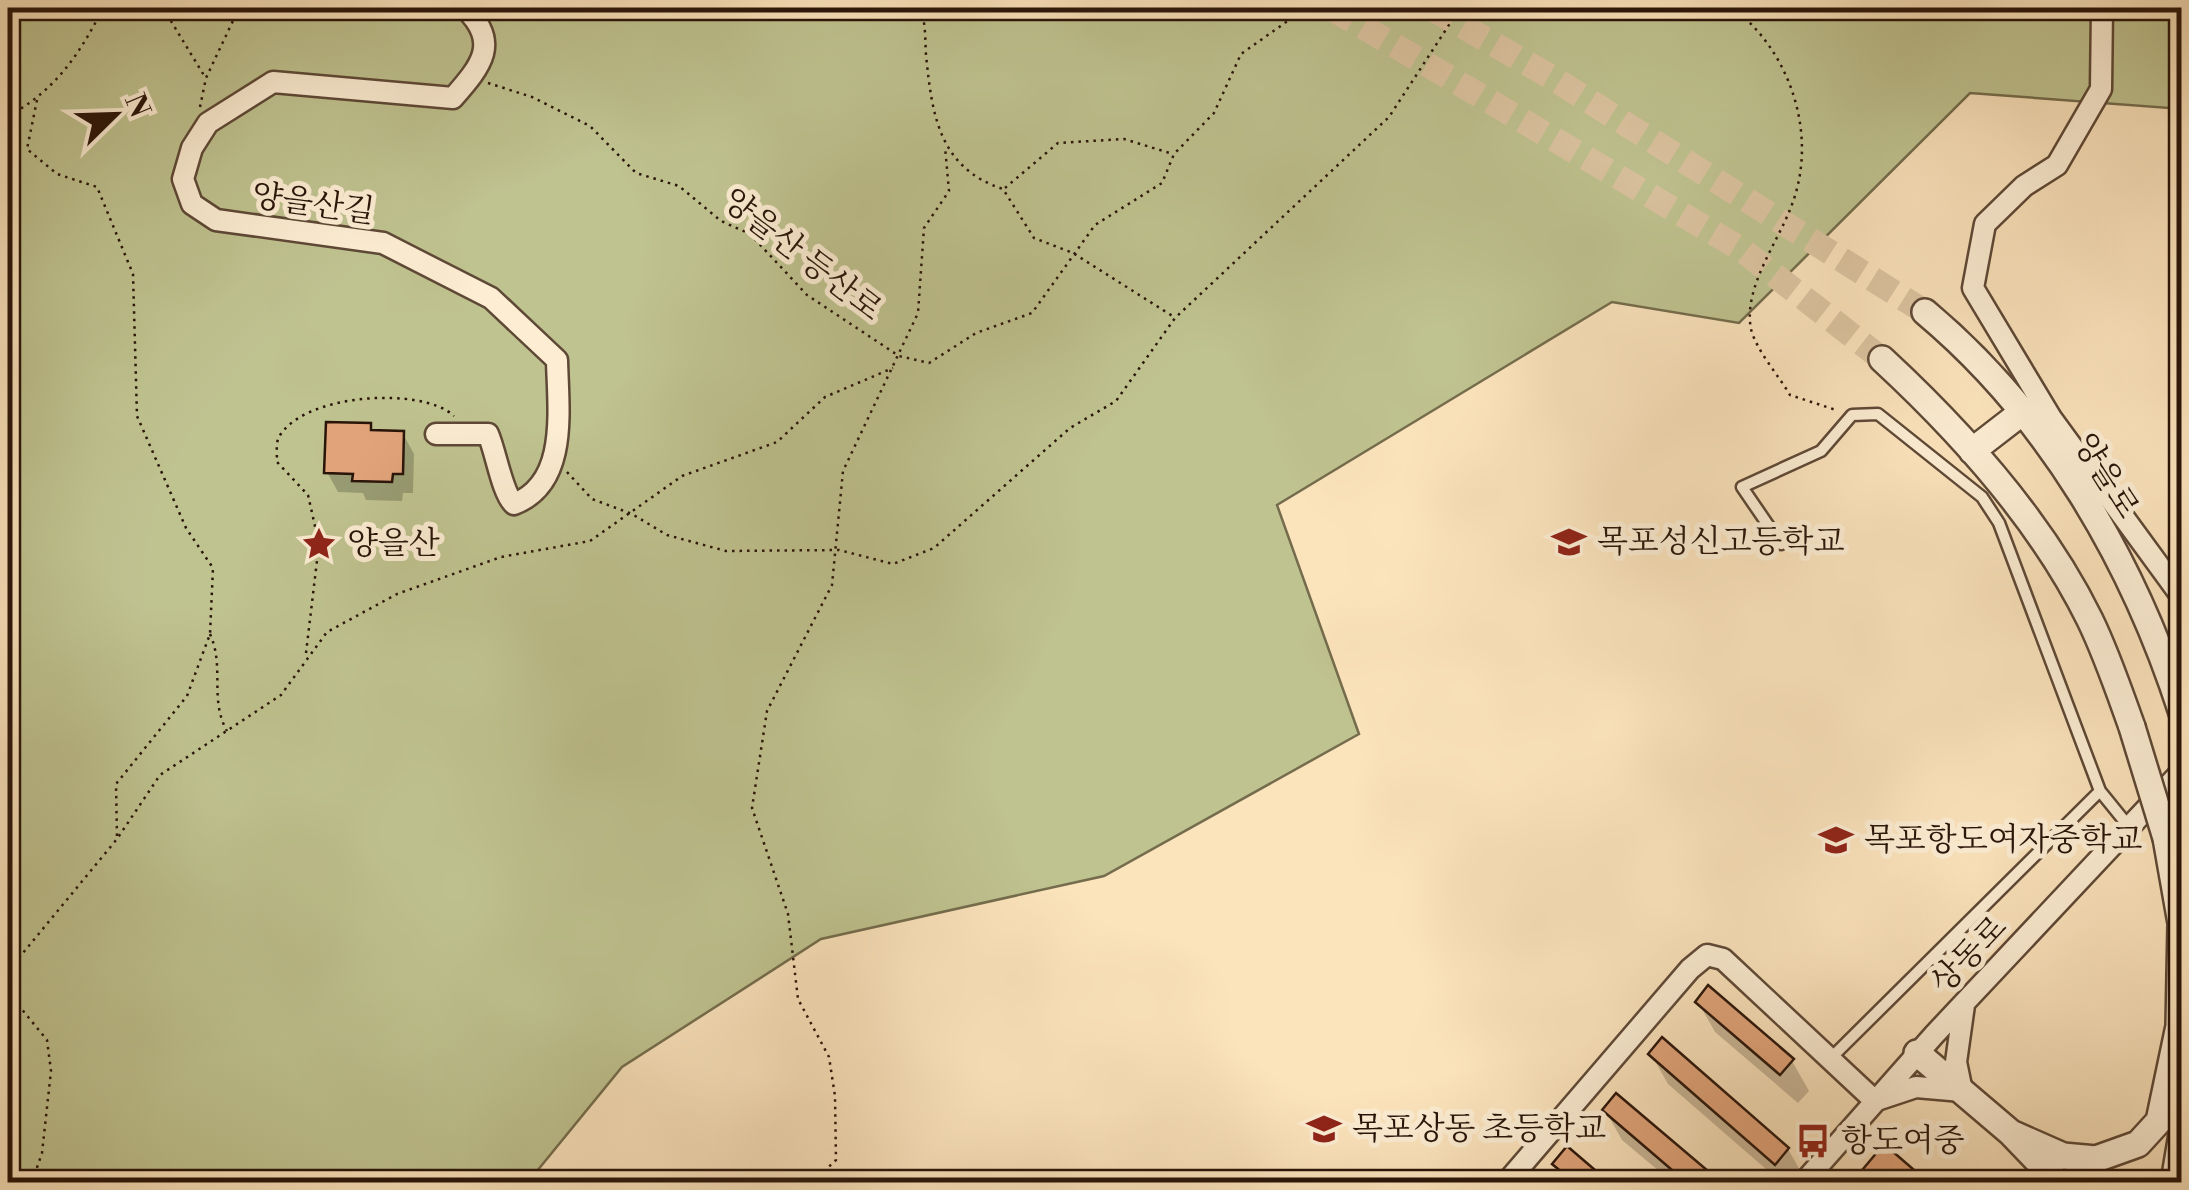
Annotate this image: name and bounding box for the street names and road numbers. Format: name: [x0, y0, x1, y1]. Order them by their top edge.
street label: 양을산길: [249, 176, 377, 232]
street label: 양을산 등산로: [714, 180, 890, 330]
street label: 양을로: [2064, 426, 2148, 526]
street label: 상동로: [1922, 908, 2016, 1002]

